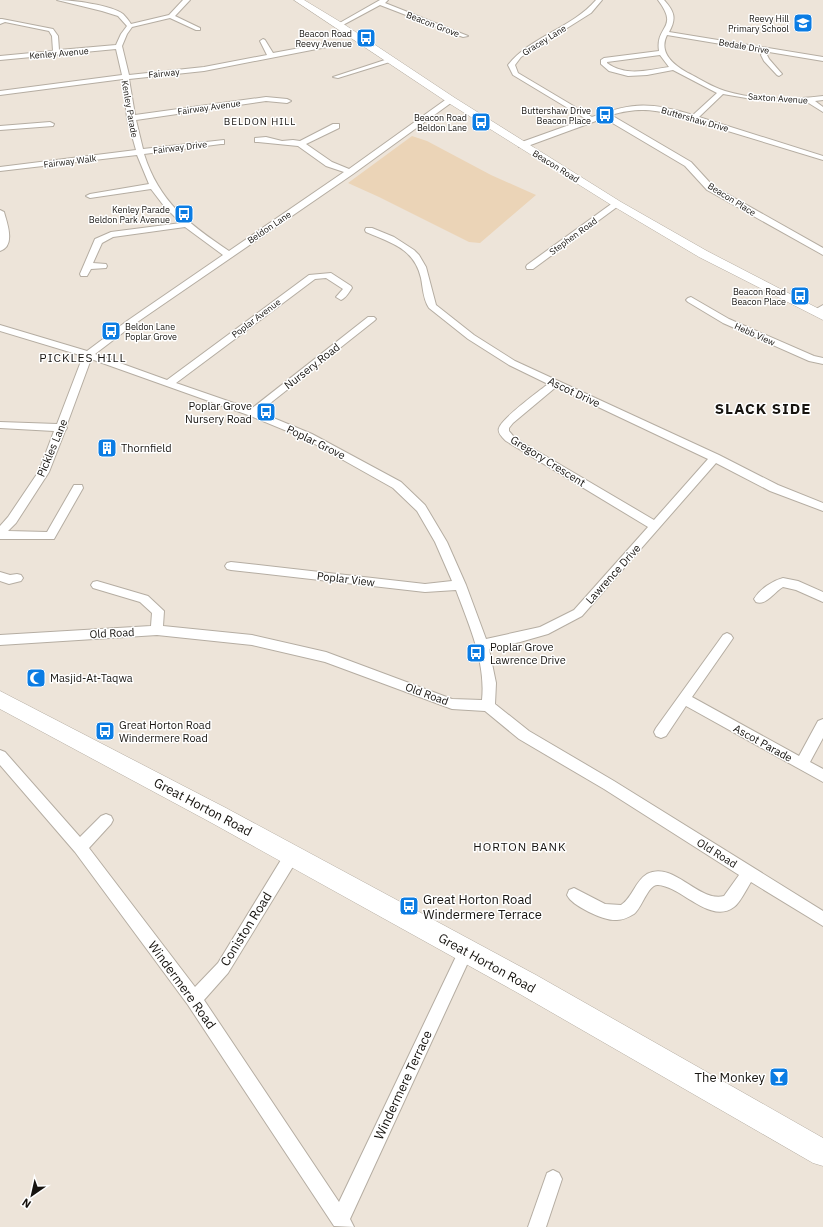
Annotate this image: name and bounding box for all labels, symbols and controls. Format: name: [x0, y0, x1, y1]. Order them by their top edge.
street label: Beacon Grove: [405, 9, 461, 39]
school or university icon: Reevy Hill Primary School: [792, 12, 814, 34]
place label: Reevy Hill Primary School: [728, 13, 790, 34]
street label: Gracey Lane: [520, 22, 568, 58]
bus stop icon: Beacon Road Reevy Avenue: [355, 27, 377, 49]
place label: Beacon Road Reevy Avenue: [295, 28, 352, 49]
street label: Bedale Drive: [718, 36, 770, 56]
street label: Kenley Avenue: [29, 45, 89, 61]
street label: Fairway: [148, 66, 181, 80]
street label: Kenley Parade: [120, 80, 140, 139]
street label: Saxton Avenue: [748, 90, 808, 106]
street label: Fairway Avenue: [177, 97, 241, 117]
bus stop icon: Buttershaw Drive Beacon Place: [594, 104, 616, 126]
street label: Buttershaw Drive: [660, 104, 730, 134]
place label: Buttershaw Drive Beacon Place: [521, 105, 591, 126]
bus stop icon: Beacon Road Beldon Lane: [470, 111, 492, 133]
place label: Beacon Road Beldon Lane: [414, 112, 467, 133]
district label: BELDON HILL: [224, 115, 296, 128]
street label: Fairway Drive: [152, 138, 208, 156]
street label: Beacon Road: [531, 147, 581, 185]
street label: Fairway Walk: [43, 152, 97, 170]
street label: Beacon Place: [706, 180, 758, 218]
bus stop icon: Kenley Parade Beldon Park Avenue: [173, 203, 195, 225]
place label: Kenley Parade Beldon Park Avenue: [89, 204, 170, 225]
street label: Beldon Lane: [245, 208, 293, 246]
street label: Stephen Road: [547, 215, 599, 257]
bus stop icon: Beacon Road Beacon Place: [789, 285, 811, 307]
place label: Beacon Road Beacon Place: [732, 286, 786, 307]
street label: Poplar Avenue: [229, 296, 283, 340]
bus stop icon: Beldon Lane Poplar Grove: [100, 320, 122, 342]
street label: Hebb View: [733, 320, 777, 348]
place label: Beldon Lane Poplar Grove: [125, 321, 177, 342]
street label: Nursery Road: [281, 340, 343, 392]
district label: PICKLES HILL: [39, 350, 127, 365]
street label: Ascot Drive: [546, 374, 602, 410]
place label: Poplar Grove Nursery Road: [185, 399, 252, 426]
district label: SLACK SIDE: [715, 399, 811, 418]
bus stop icon: Poplar Grove Nursery Road: [255, 401, 277, 423]
street label: Pickles Lane: [34, 417, 70, 479]
street label: Poplar Grove: [284, 422, 348, 462]
street label: Gregory Crescent: [508, 432, 588, 490]
building icon: Thornfield: [96, 437, 118, 459]
place label: Thornfield: [121, 441, 172, 455]
street label: Lawrence Drive: [582, 541, 644, 607]
street label: Poplar View: [316, 568, 376, 590]
street label: Old Road: [89, 625, 135, 641]
place label: Poplar Grove Lawrence Drive: [490, 640, 566, 667]
bus stop icon: Poplar Grove Lawrence Drive: [465, 642, 487, 664]
mosque icon: Masjid-At-Taqwa: [25, 667, 47, 689]
place label: Masjid-At-Taqwa: [50, 671, 133, 685]
street label: Old Road: [403, 680, 451, 708]
place label: Great Horton Road Windermere Road: [119, 718, 211, 745]
bus stop icon: Great Horton Road Windermere Road: [94, 720, 116, 742]
street label: Ascot Parade: [731, 721, 795, 765]
street label: Great Horton Road: [151, 774, 255, 840]
street label: Old Road: [694, 835, 740, 871]
district label: HORTON BANK: [473, 839, 567, 854]
street label: Coniston Road: [216, 889, 276, 969]
place label: Great Horton Road Windermere Terrace: [423, 891, 542, 923]
bus stop icon: Great Horton Road Windermere Terrace: [398, 895, 420, 917]
street label: Great Horton Road: [435, 929, 539, 997]
street label: Windermere Road: [144, 938, 220, 1032]
street label: Windermere Terrace: [370, 1028, 436, 1142]
bar icon: The Monkey: [768, 1066, 790, 1088]
place label: The Monkey: [695, 1069, 766, 1086]
north arrow: [12, 1175, 52, 1215]
text: N: [19, 1195, 34, 1211]

